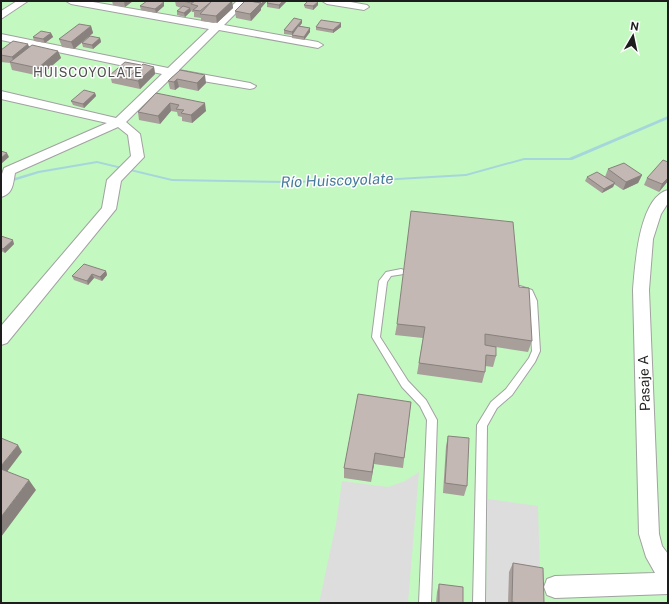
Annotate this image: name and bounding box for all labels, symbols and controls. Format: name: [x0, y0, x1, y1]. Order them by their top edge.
north arrow: [613, 16, 653, 56]
text: N: [629, 20, 640, 33]
district label: HUISCOYOLATE: [33, 65, 143, 80]
water label: Río Huiscoyolate: [280, 170, 394, 190]
street label: Pasaje A: [635, 355, 653, 411]

